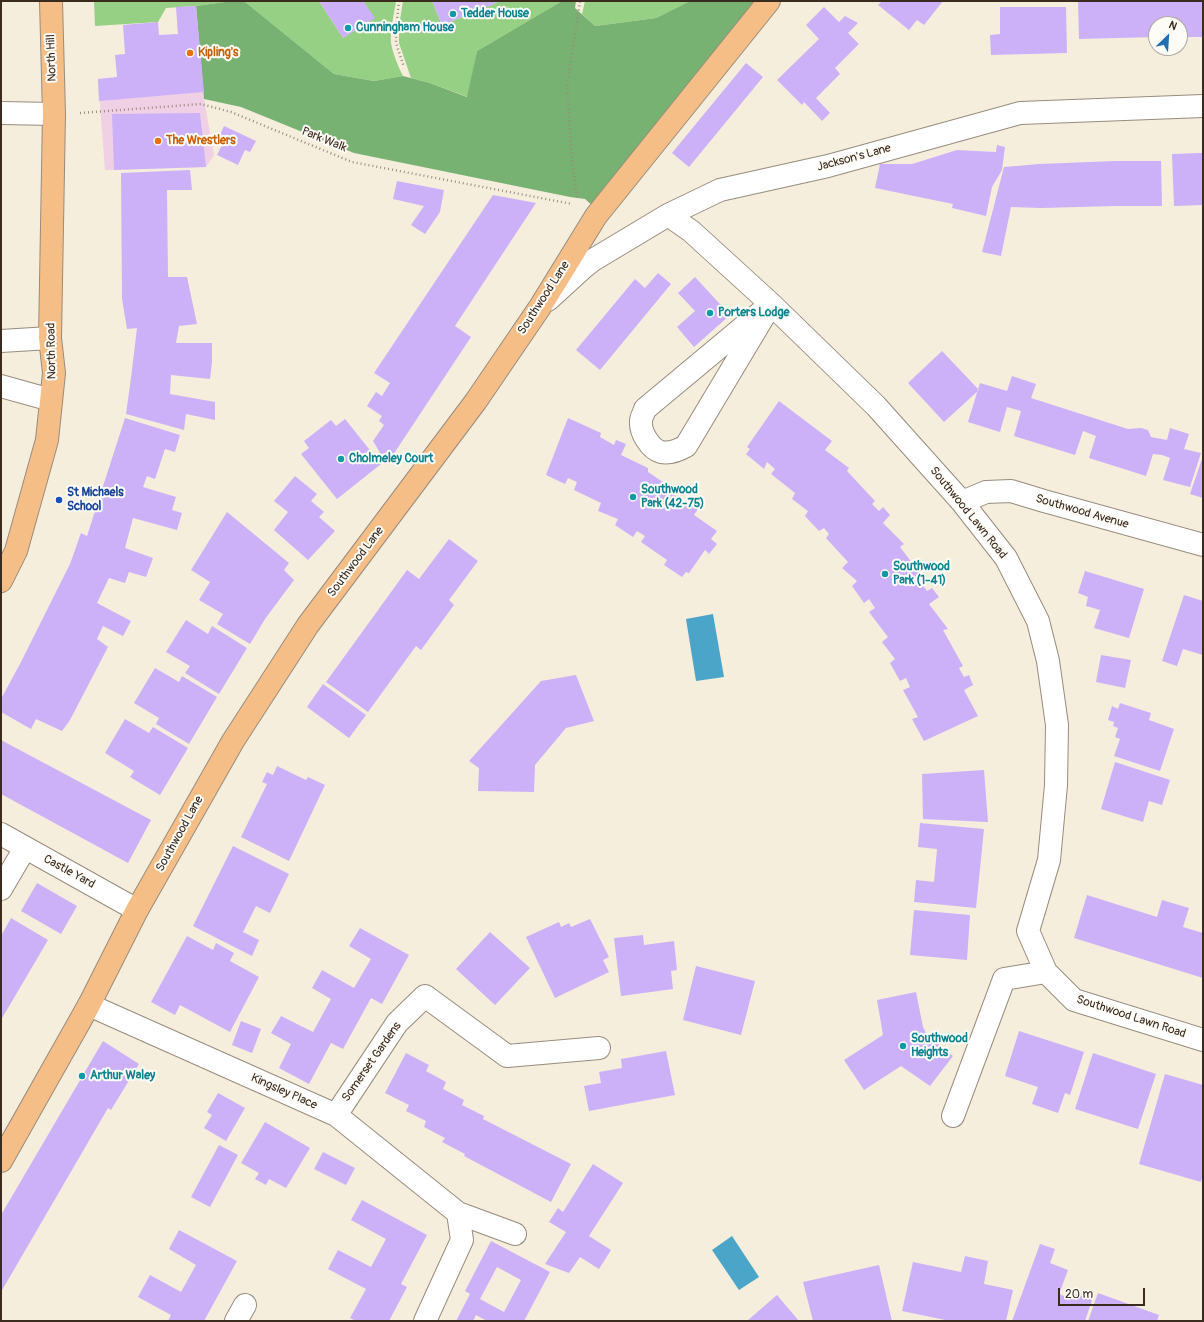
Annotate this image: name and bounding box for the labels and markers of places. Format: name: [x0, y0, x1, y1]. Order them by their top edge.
place label: Tedder House: [461, 7, 529, 21]
marker: Tedder House: [448, 9, 458, 19]
place label: Cunningham House: [356, 21, 454, 35]
marker: Cunningham House: [343, 23, 353, 33]
place label: Kipling's: [198, 46, 238, 60]
marker: Kipling's: [185, 48, 195, 58]
place label: The Wrestlers: [166, 134, 236, 148]
marker: The Wrestlers: [153, 136, 163, 146]
place label: Porters Lodge: [718, 306, 789, 320]
marker: Porters Lodge: [705, 308, 715, 318]
place label: Cholmeley Court: [349, 452, 433, 466]
marker: Cholmeley Court: [336, 454, 346, 464]
place label: Southwood Park (42-75): [641, 483, 704, 511]
place label: St Michaels School: [67, 486, 124, 514]
marker: Southwood Park (42-75): [628, 492, 638, 502]
marker: St Michaels School: [54, 495, 64, 505]
place label: Southwood Park (1-41): [893, 560, 950, 588]
marker: Southwood Park (1-41): [880, 569, 890, 579]
place label: Southwood Heights: [911, 1032, 968, 1060]
marker: Southwood Heights: [898, 1041, 908, 1051]
place label: Arthur Waley: [90, 1069, 155, 1083]
marker: Arthur Waley: [77, 1071, 87, 1081]

